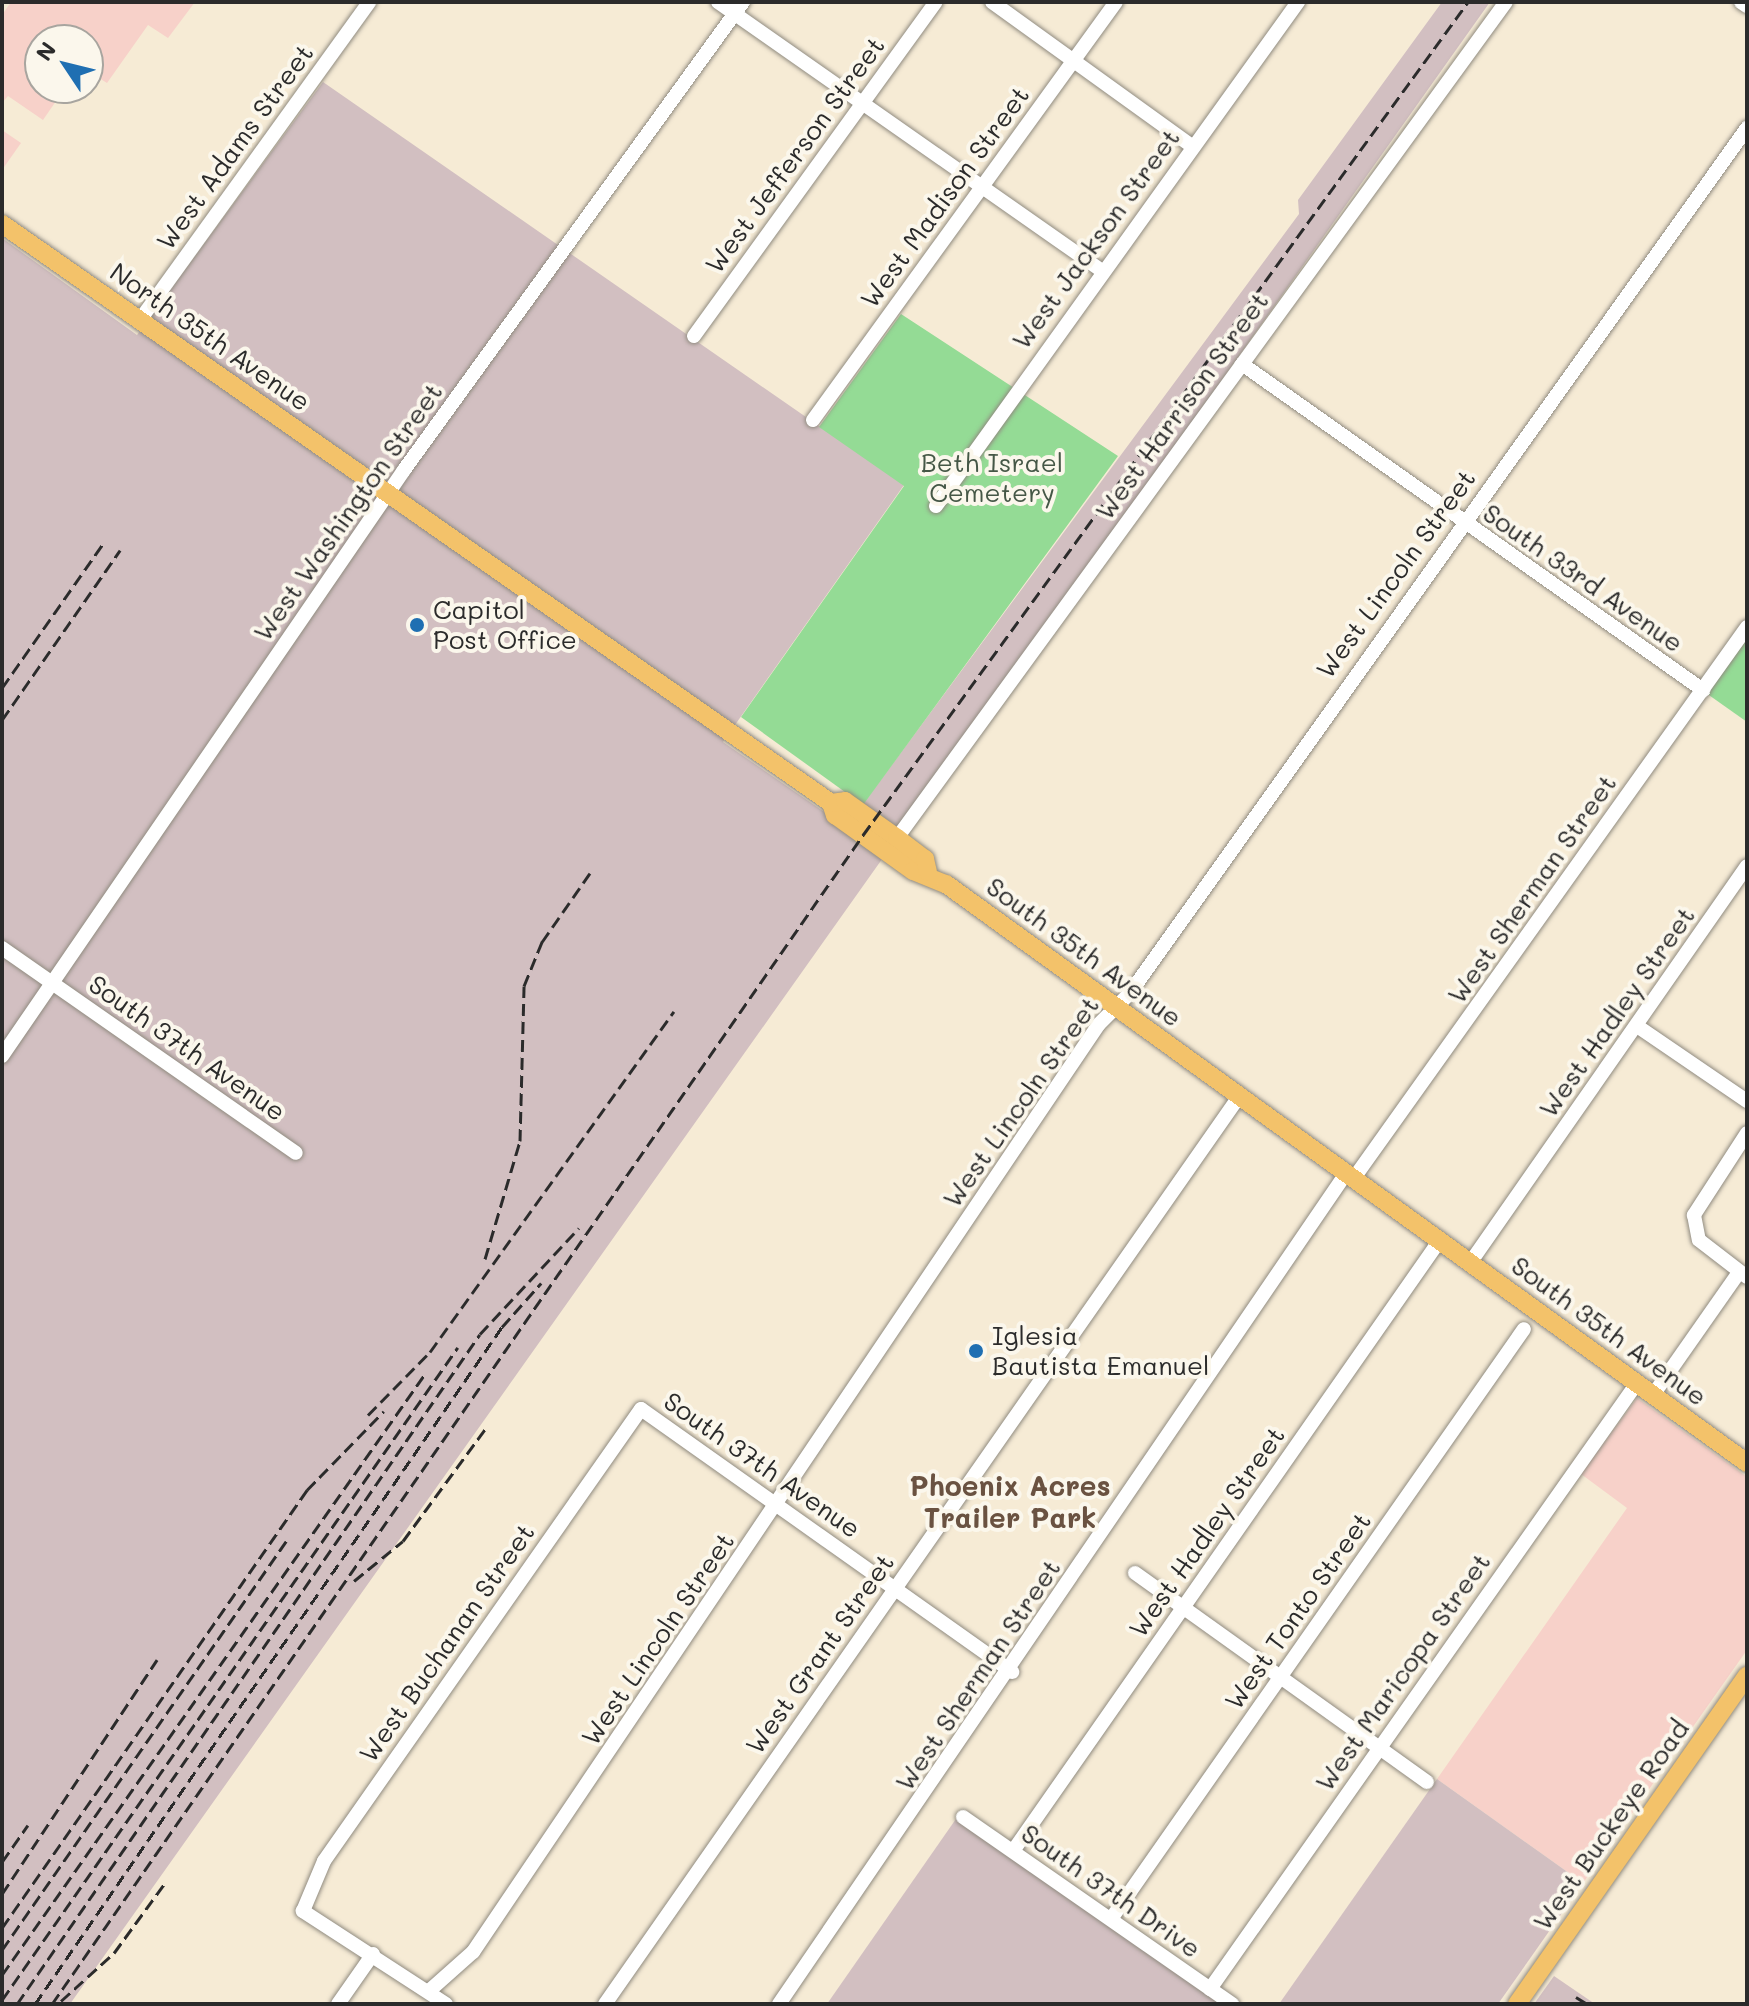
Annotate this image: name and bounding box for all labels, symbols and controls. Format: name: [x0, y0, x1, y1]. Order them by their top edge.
north arrow: [24, 24, 104, 104]
street label: West Jefferson Street: [699, 31, 891, 279]
text: N: [29, 36, 62, 66]
street label: West Adams Street: [150, 38, 320, 256]
street label: West Madison Street: [854, 80, 1036, 314]
street label: West Jackson Street: [1006, 123, 1186, 355]
street label: North 35th Avenue: [104, 256, 316, 418]
street label: West Harrison Street: [1089, 286, 1275, 526]
street label: West Washington Street: [247, 377, 449, 647]
park label: Beth Israel Cemetery: [921, 447, 1063, 508]
street label: West Lincoln Street: [1310, 464, 1482, 684]
street label: South 33rd Avenue: [1477, 497, 1689, 659]
place label: Capitol Post Office: [433, 594, 577, 656]
marker: Capitol Post Office: [408, 616, 426, 634]
street label: West Sherman Street: [1441, 769, 1623, 1009]
street label: South 35th Avenue: [980, 871, 1188, 1033]
street label: West Hadley Street: [1533, 901, 1701, 1123]
street label: South 37th Avenue: [83, 968, 291, 1128]
street label: West Lincoln Street: [937, 991, 1105, 1213]
street label: South 35th Avenue: [1505, 1250, 1713, 1412]
place label: Iglesia Bautista Emanuel: [992, 1320, 1210, 1382]
marker: Iglesia Bautista Emanuel: [967, 1342, 985, 1360]
street label: South 37th Avenue: [658, 1385, 866, 1545]
street label: West Hadley Street: [1123, 1421, 1291, 1643]
district label: Phoenix Acres Trailer Park: [909, 1468, 1111, 1534]
street label: West Tonto Street: [1218, 1506, 1378, 1716]
street label: West Buchanan Street: [353, 1518, 541, 1768]
street label: West Lincoln Street: [575, 1527, 741, 1751]
street label: West Maricopa Street: [1309, 1547, 1497, 1797]
street label: West Grant Street: [739, 1548, 901, 1760]
street label: West Sherman Street: [889, 1553, 1067, 1797]
street label: West Buckeye Road: [1527, 1714, 1695, 1936]
street label: South 37th Drive: [1015, 1818, 1207, 1964]

